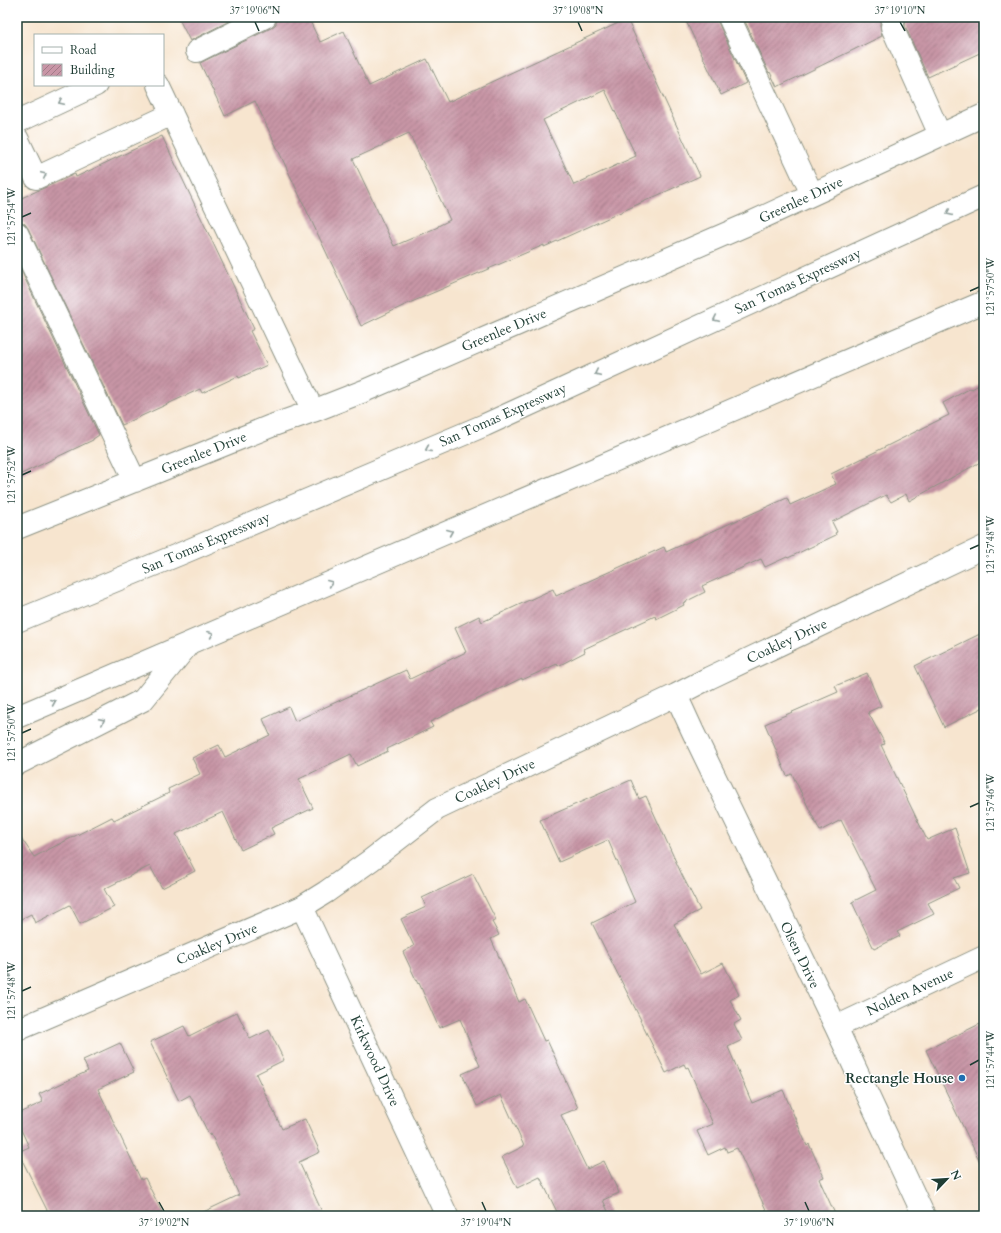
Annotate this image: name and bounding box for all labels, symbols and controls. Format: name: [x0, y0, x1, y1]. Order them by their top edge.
text: 37°19'06"N: [230, 4, 281, 18]
text: 37°19'08"N: [553, 4, 604, 18]
text: 37°19'10"N: [875, 4, 926, 18]
legend: [34, 34, 164, 86]
text: Road: [70, 42, 97, 58]
text: Building: [70, 62, 115, 78]
one-way arrow: [57, 97, 65, 105]
one-way arrow: [39, 172, 47, 180]
street label: Greenlee Drive: [756, 172, 846, 228]
text: 121°57'54"W: [5, 187, 19, 246]
one-way arrow: [945, 208, 952, 216]
street label: San Tomas Expressway: [732, 243, 865, 319]
text: 121°57'50"W: [984, 257, 998, 316]
street label: Greenlee Drive: [459, 304, 549, 356]
one-way arrow: [712, 314, 720, 322]
one-way arrow: [594, 368, 602, 376]
street label: San Tomas Expressway: [436, 378, 570, 452]
street label: Greenlee Drive: [158, 427, 250, 479]
one-way arrow: [424, 444, 431, 452]
text: 121°57'52"W: [5, 445, 19, 504]
street label: San Tomas Expressway: [139, 507, 274, 579]
text: 121°57'48"W: [984, 515, 998, 574]
one-way arrow: [446, 528, 453, 536]
one-way arrow: [326, 580, 334, 588]
street label: Coakley Drive: [744, 614, 830, 668]
one-way arrow: [207, 631, 214, 639]
one-way arrow: [48, 699, 56, 707]
text: 121°57'50"W: [5, 703, 19, 762]
one-way arrow: [98, 718, 105, 726]
street label: Coakley Drive: [452, 754, 538, 808]
text: 121°57'46"W: [984, 773, 998, 832]
street label: Coakley Drive: [173, 918, 261, 970]
street label: Olsen Drive: [776, 918, 824, 992]
text: 121°57'48"W: [5, 961, 19, 1020]
street label: Nolden Avenue: [863, 964, 957, 1020]
street label: Kirkwood Drive: [346, 1012, 404, 1110]
text: 121°57'44"W: [984, 1030, 998, 1089]
place label: Rectangle House: [845, 1069, 954, 1088]
marker: Rectangle House: [957, 1073, 967, 1083]
north arrow: [927, 1159, 967, 1199]
text: N: [947, 1167, 965, 1183]
text: 37°19'02"N: [139, 1216, 190, 1230]
text: 37°19'04"N: [461, 1216, 512, 1230]
text: 37°19'06"N: [784, 1216, 835, 1230]

